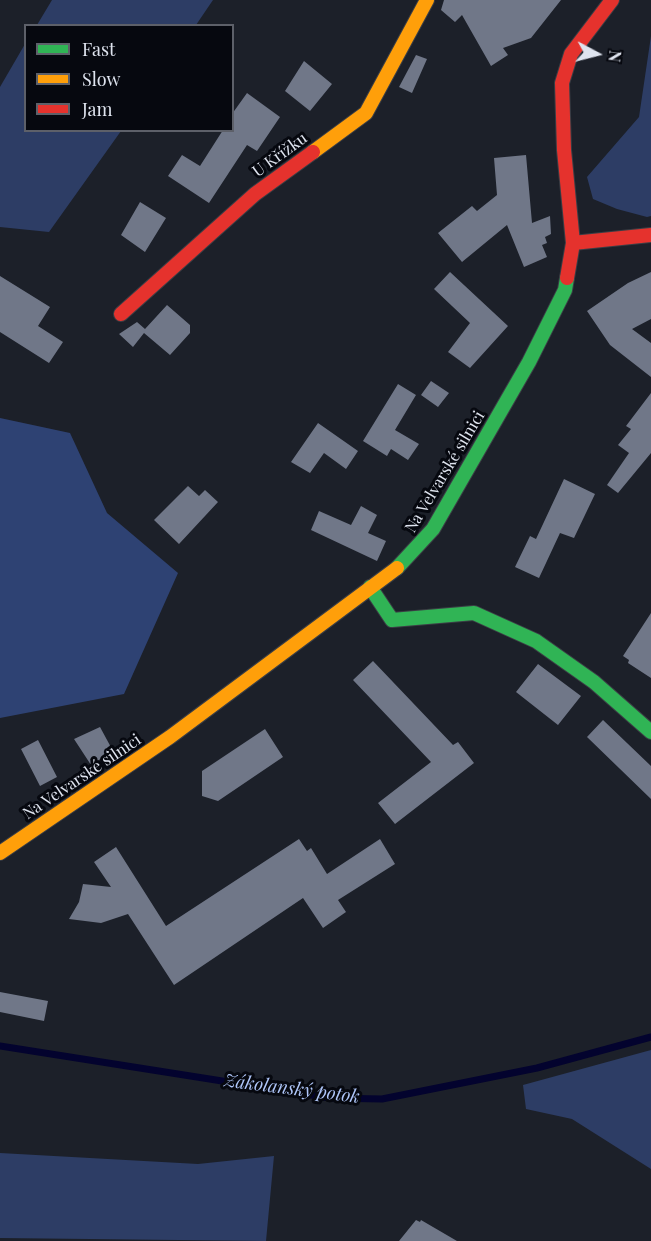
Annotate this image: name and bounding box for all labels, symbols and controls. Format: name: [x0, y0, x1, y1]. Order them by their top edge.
legend: [24, 24, 234, 132]
north arrow: [567, 24, 627, 84]
text: Fast: [82, 37, 115, 61]
text: N: [604, 49, 626, 63]
text: Slow: [82, 67, 120, 91]
text: Jam: [82, 97, 112, 121]
street label: U Křížku: [249, 129, 311, 181]
street label: Na Velvarské silnici: [401, 408, 489, 536]
street label: Na Velvarské silnici: [19, 730, 145, 824]
water label: Zákolanský potok: [223, 1070, 361, 1108]

